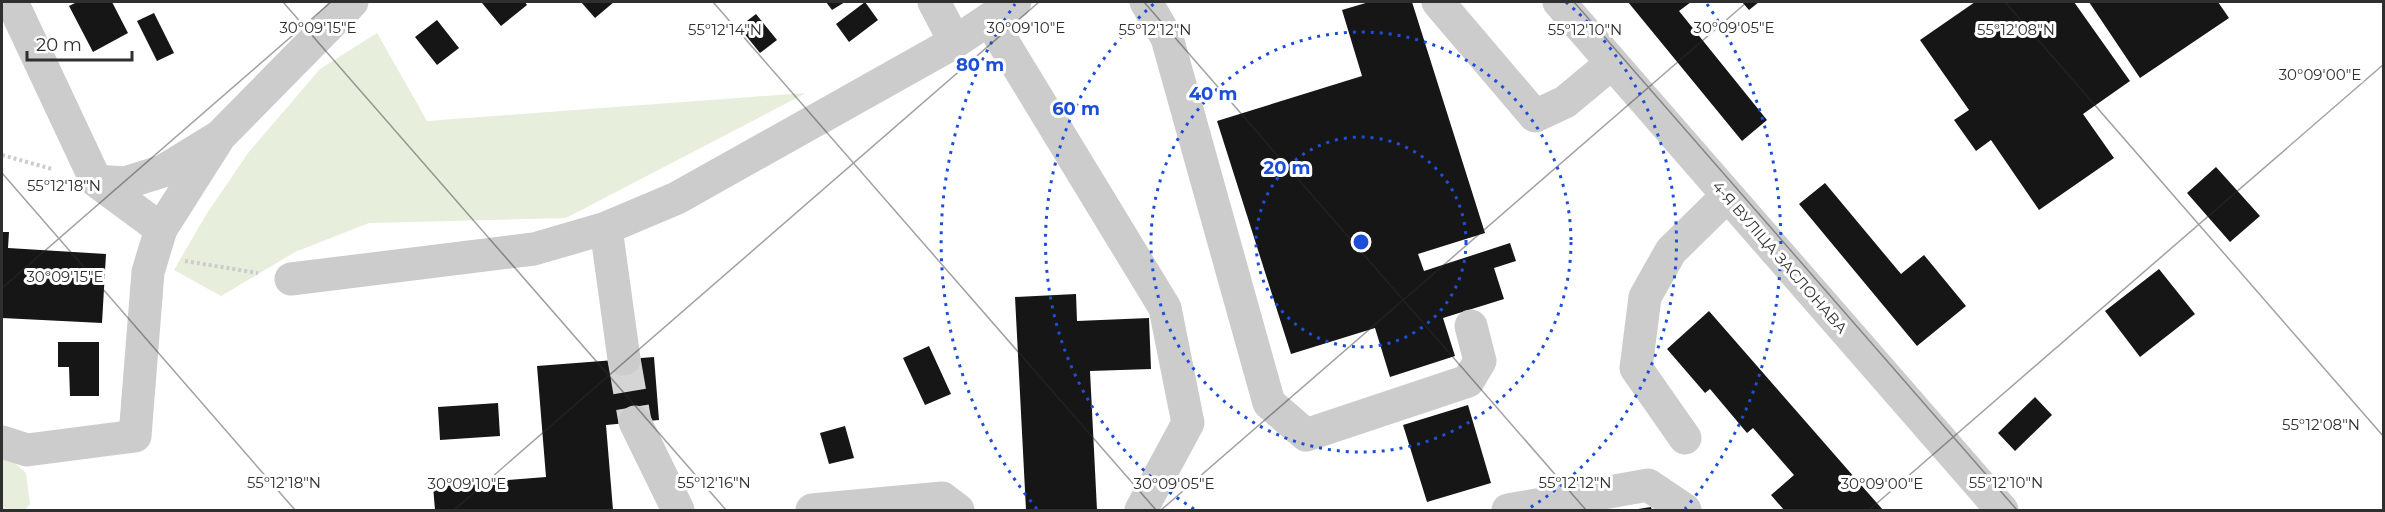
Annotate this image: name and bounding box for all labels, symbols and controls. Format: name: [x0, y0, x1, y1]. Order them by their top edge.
text: 30°09'15"E: [279, 18, 357, 37]
text: 30°09'10"E: [987, 18, 1065, 37]
text: 30°09'05"E: [1693, 18, 1775, 37]
text: 55°12'14"N: [688, 20, 762, 39]
text: 55°12'12"N: [1118, 20, 1192, 39]
text: 55°12'10"N: [1548, 20, 1622, 39]
text: 55°12'08"N: [1977, 20, 2055, 39]
scale bar: [27, 24, 132, 62]
text: 20 m: [36, 34, 82, 56]
text: 80 m: [956, 54, 1004, 76]
text: 30°09'00"E: [2279, 65, 2361, 84]
text: 40 m: [1189, 83, 1237, 105]
text: 60 m: [1052, 98, 1100, 120]
text: 20 m: [1264, 157, 1310, 179]
text: 55°12'18"N: [27, 176, 101, 195]
street label: 4-Я ВУЛІЦА ЗАСЛОНАВА: [1708, 177, 1852, 337]
centre of rings: [1351, 232, 1371, 252]
text: 30°09'15"E: [26, 267, 104, 286]
text: 55°12'08"N: [2282, 415, 2360, 434]
text: 55°12'18"N: [247, 473, 321, 492]
text: 55°12'16"N: [677, 473, 751, 492]
text: 55°12'12"N: [1538, 473, 1612, 492]
text: 55°12'10"N: [1969, 473, 2043, 492]
text: 30°09'10"E: [428, 474, 506, 493]
text: 30°09'05"E: [1133, 474, 1215, 493]
text: 30°09'00"E: [1841, 474, 1923, 493]

